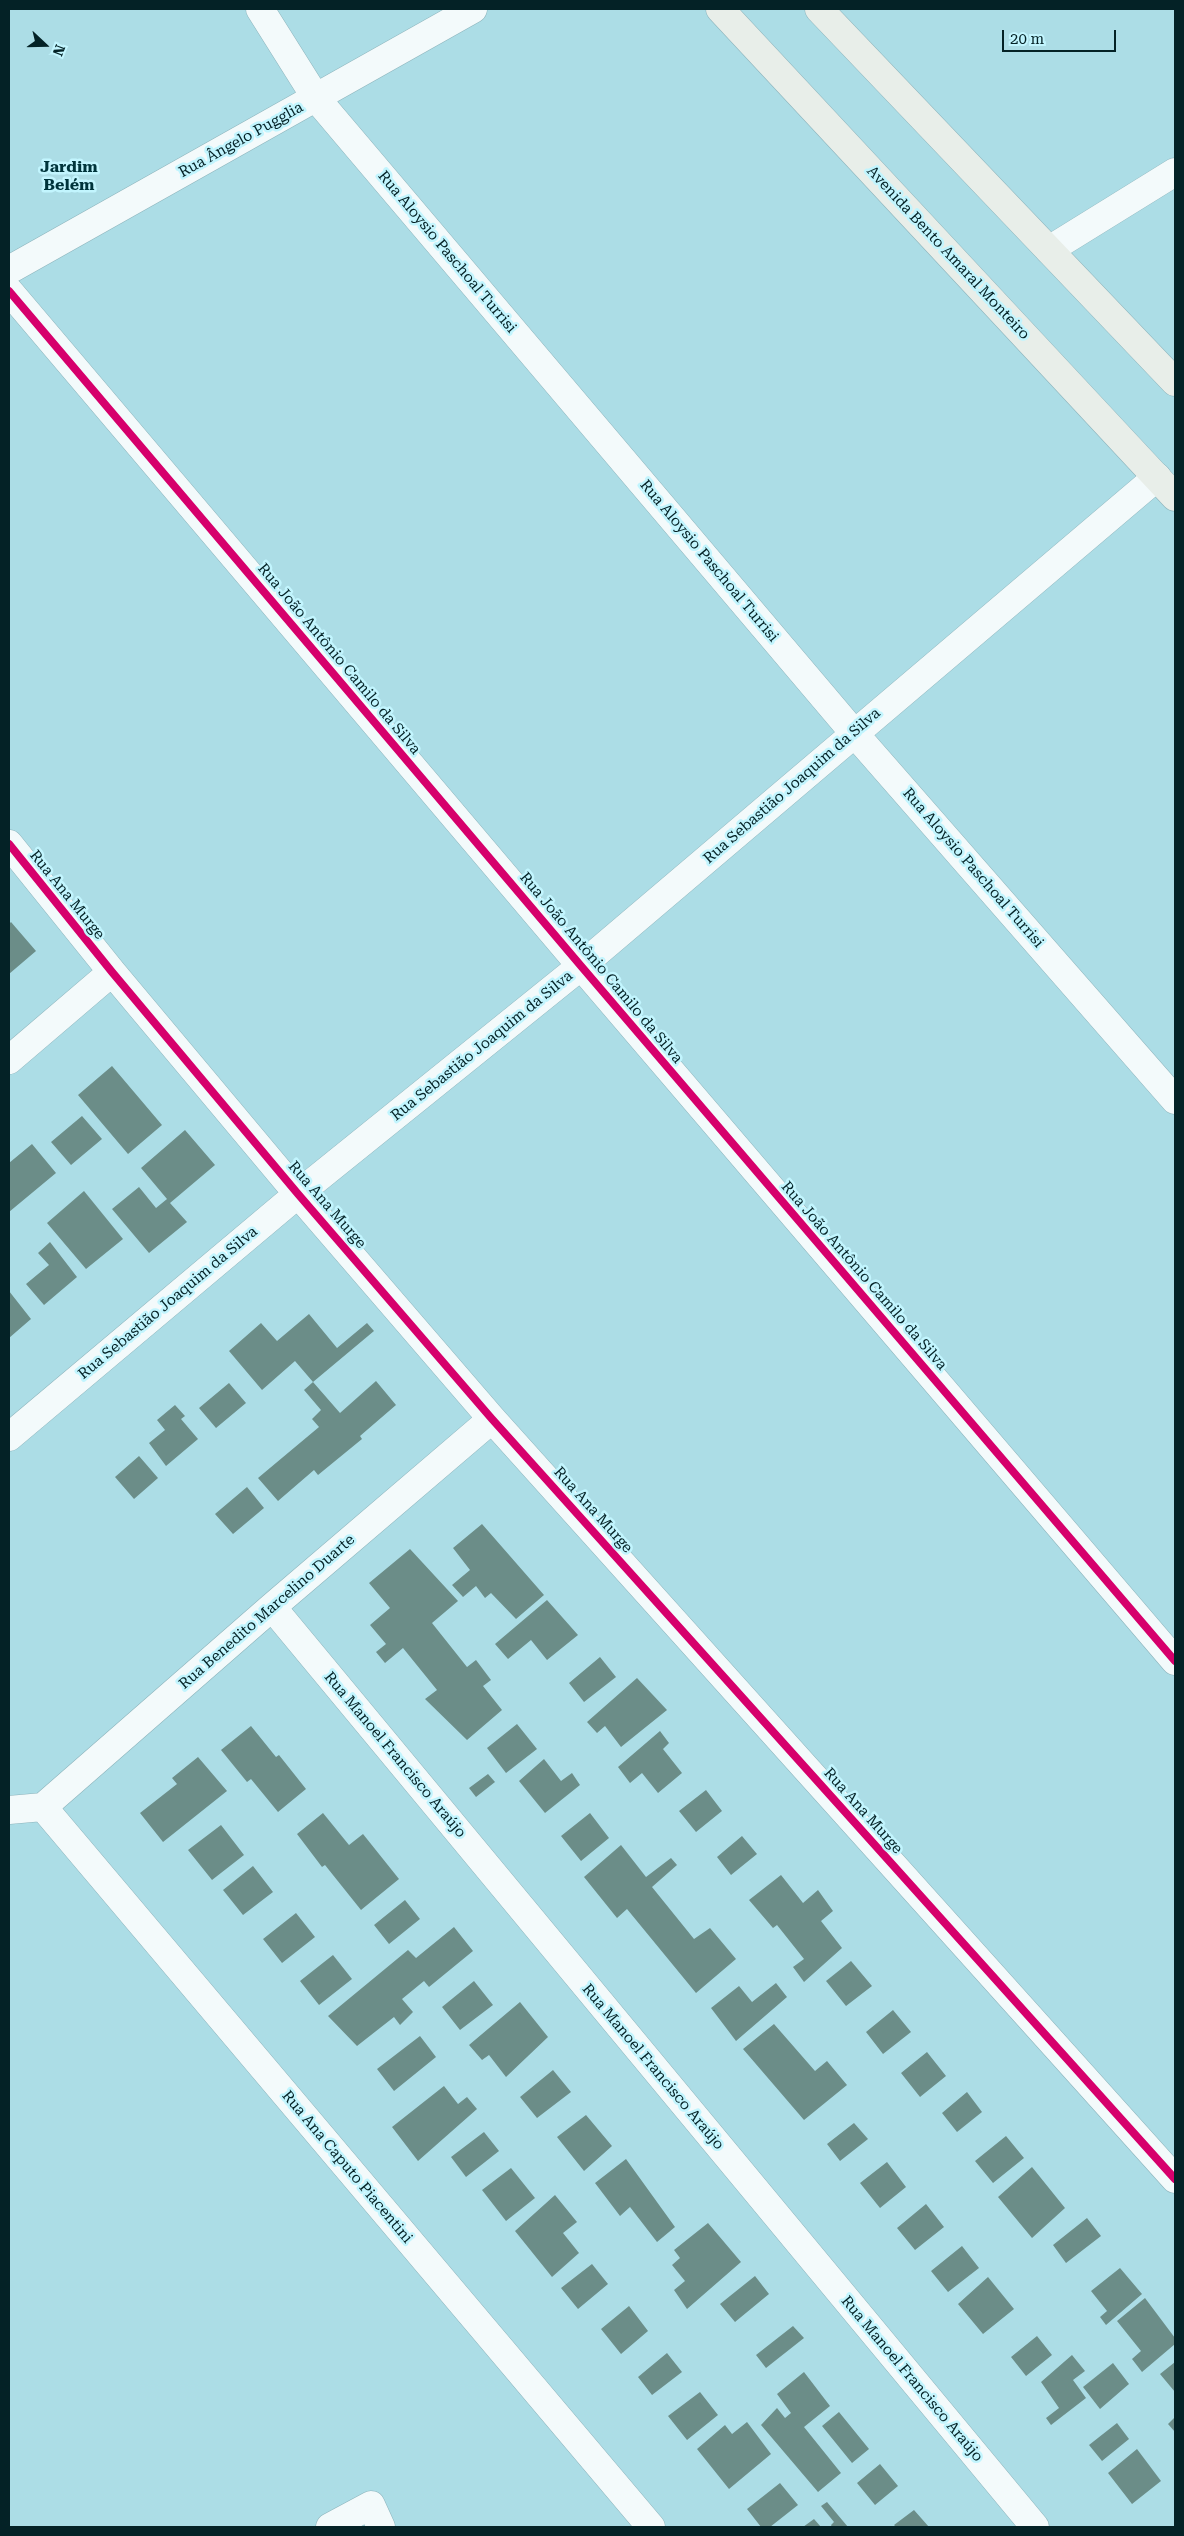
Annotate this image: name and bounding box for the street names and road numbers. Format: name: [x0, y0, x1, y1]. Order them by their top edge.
street label: Rua Ângelo Pugglia: [176, 98, 306, 182]
street label: Avenida Bento Amaral Monteiro: [863, 162, 1033, 344]
street label: Rua Aloysio Paschoal Turrisi: [374, 167, 520, 337]
street label: Rua Aloysio Paschoal Turrisi: [636, 476, 782, 646]
street label: Rua João Antônio Camilo da Silva: [254, 560, 424, 758]
street label: Rua Sebastião Joaquim da Silva: [700, 704, 884, 868]
street label: Rua Aloysio Paschoal Turrisi: [899, 784, 1047, 952]
street label: Rua Ana Murge: [26, 847, 108, 943]
street label: Rua João Antônio Camilo da Silva: [516, 869, 686, 1067]
street label: Rua Sebastião Joaquim da Silva: [388, 967, 576, 1125]
street label: Rua Ana Murge: [284, 1158, 370, 1252]
street label: Rua João Antônio Camilo da Silva: [777, 1178, 951, 1374]
street label: Rua Sebastião Joaquim da Silva: [75, 1223, 261, 1383]
street label: Rua Ana Murge: [550, 1463, 636, 1557]
street label: Rua Benedito Marcelino Duarte: [176, 1531, 358, 1693]
street label: Rua Manoel Francisco Araújo: [320, 1668, 470, 1842]
street label: Rua Ana Murge: [820, 1764, 906, 1858]
street label: Rua Manoel Francisco Araújo: [578, 1980, 728, 2154]
street label: Rua Ana Caputo Piacentini: [278, 2087, 416, 2247]
street label: Rua Manoel Francisco Araújo: [837, 2292, 987, 2466]

